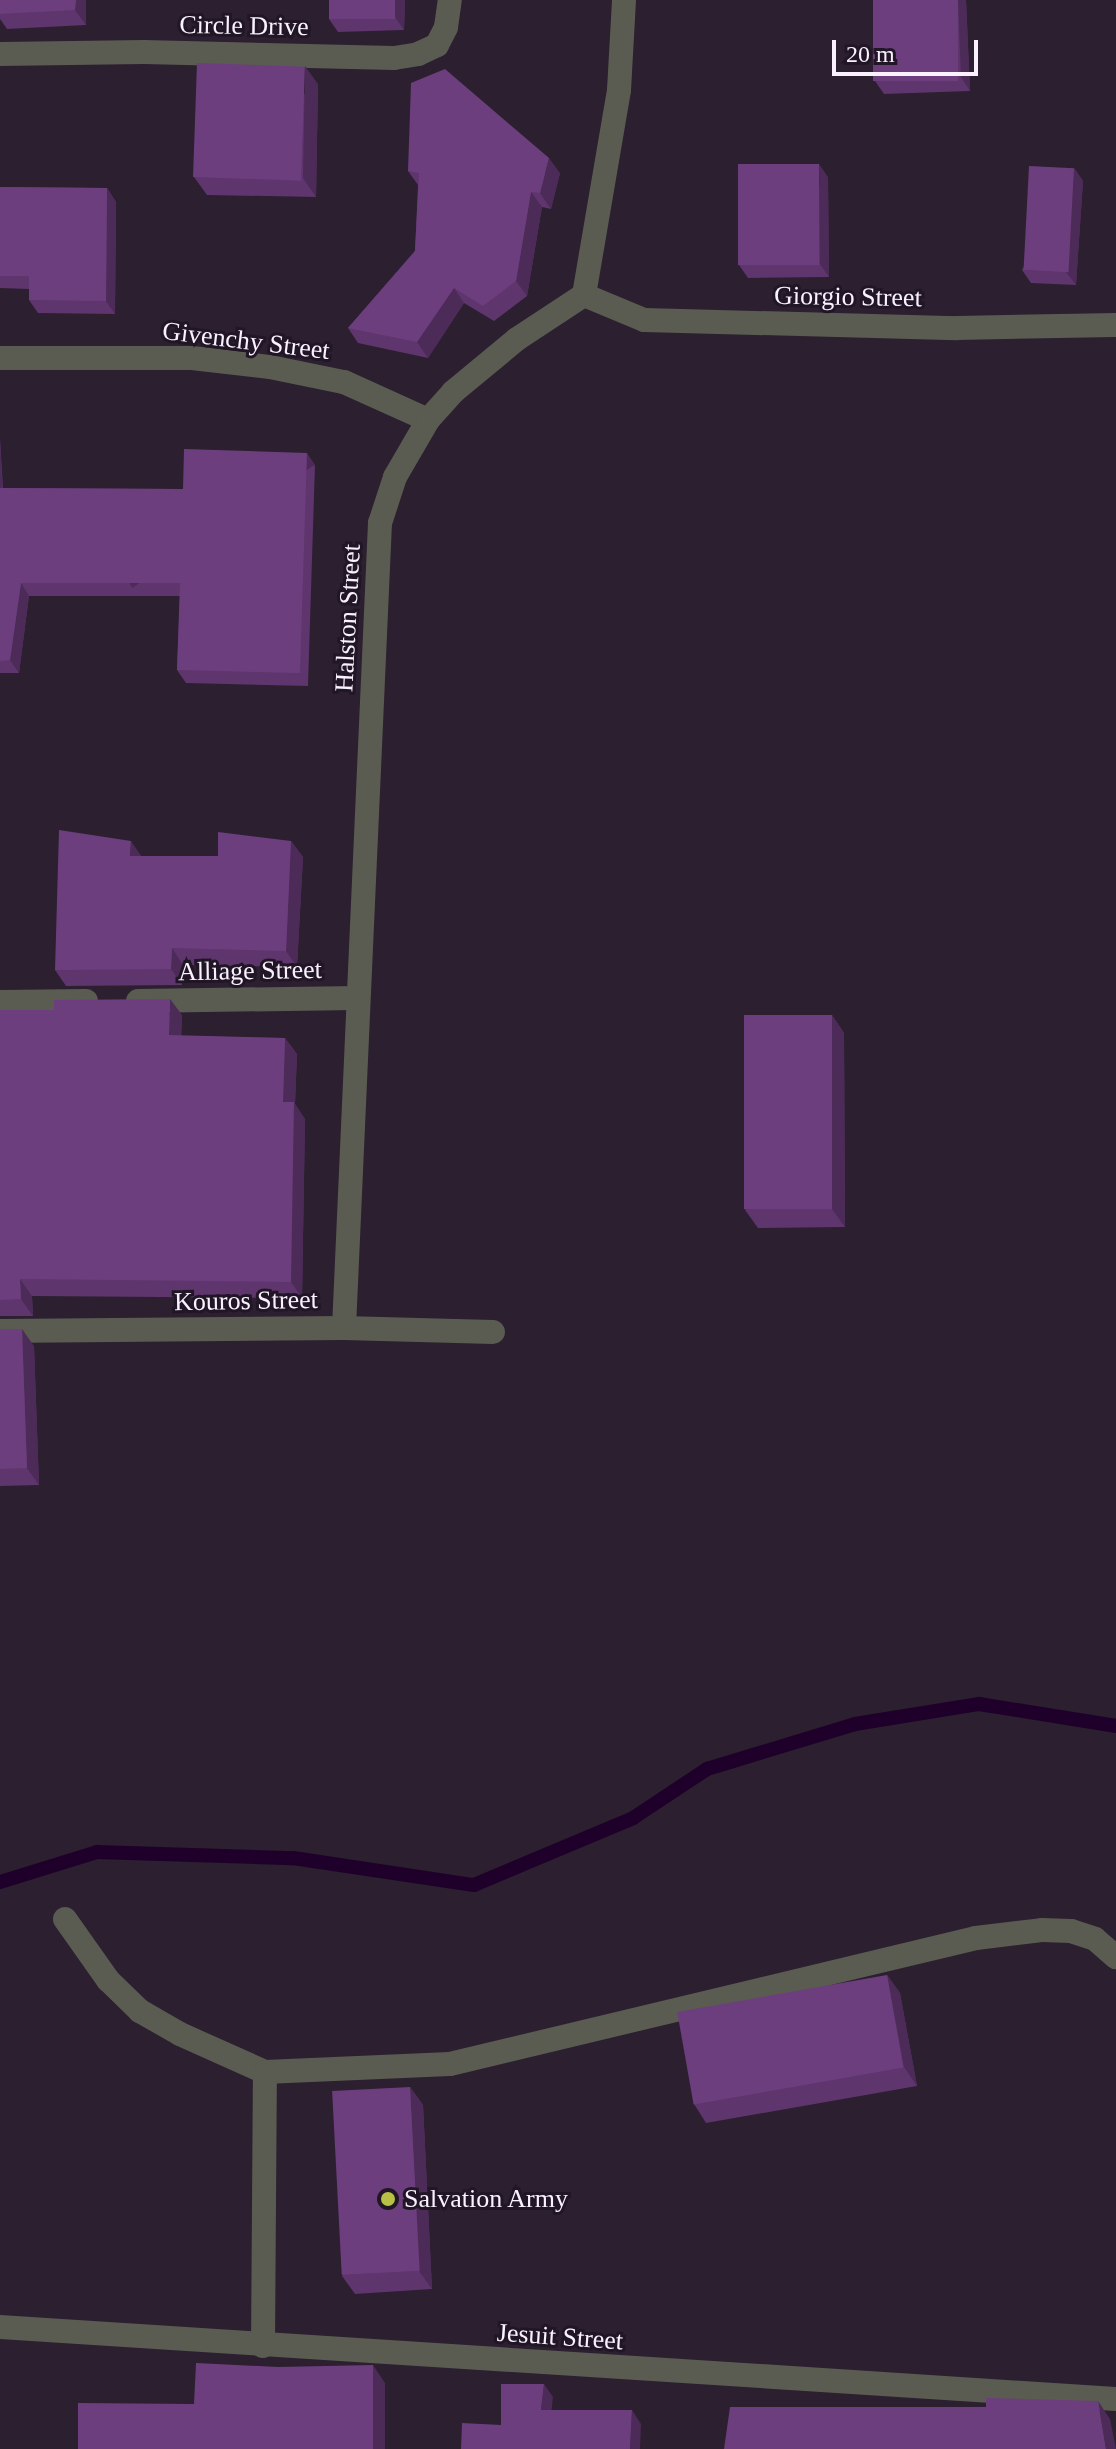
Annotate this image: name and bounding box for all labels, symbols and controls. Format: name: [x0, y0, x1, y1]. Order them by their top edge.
street label: Circle Drive: [179, 9, 309, 43]
scale bar: [836, 24, 982, 74]
text: 20 m: [846, 41, 895, 67]
street label: Giorgio Street: [774, 280, 922, 314]
street label: Givenchy Street: [161, 315, 331, 367]
street label: Halston Street: [329, 543, 367, 693]
street label: Alliage Street: [178, 954, 322, 988]
street label: Kouros Street: [174, 1284, 318, 1318]
place label: Salvation Army: [404, 2183, 569, 2215]
marker: Salvation Army: [379, 2190, 397, 2208]
street label: Jesuit Street: [496, 2317, 624, 2357]

